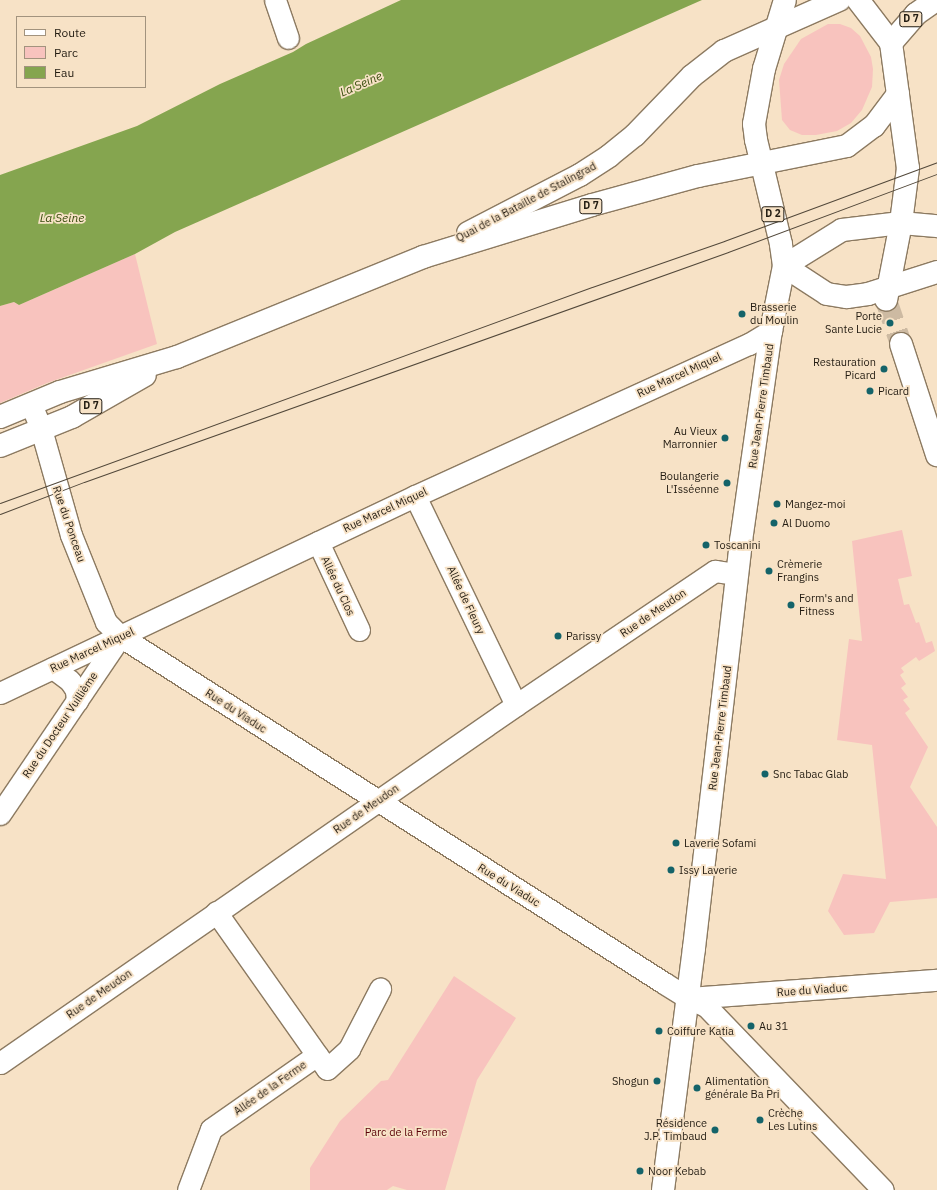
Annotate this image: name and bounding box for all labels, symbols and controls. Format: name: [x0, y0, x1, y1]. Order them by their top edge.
road number: D 7: [899, 11, 923, 27]
legend: [16, 16, 146, 88]
text: Route: [54, 25, 86, 40]
text: Parc: [54, 45, 78, 60]
text: Eau: [54, 65, 74, 80]
water label: La Seine: [338, 68, 384, 100]
street label: Quai de la Bataille de Stalingrad: [454, 159, 598, 245]
road number: D 7: [579, 198, 603, 214]
road number: D 2: [761, 206, 785, 222]
water label: La Seine: [40, 211, 84, 225]
place label: Brasserie du Moulin: [750, 301, 799, 327]
marker: Brasserie du Moulin: [737, 309, 747, 319]
place label: Porte Sante Lucie: [825, 310, 882, 336]
marker: Porte Sante Lucie: [885, 318, 895, 328]
street label: Rue Jean-Pierre Timbaud: [746, 343, 776, 469]
street label: Rue Marcel Miquel: [635, 350, 723, 400]
place label: Restauration Picard: [813, 356, 876, 382]
marker: Restauration Picard: [879, 364, 889, 374]
place label: Picard: [878, 384, 909, 398]
marker: Picard: [865, 386, 875, 396]
road number: D 7: [79, 398, 103, 414]
place label: Au Vieux Marronnier: [663, 425, 717, 451]
marker: Au Vieux Marronnier: [720, 433, 730, 443]
place label: Boulangerie L'Isséenne: [660, 470, 719, 496]
marker: Boulangerie L'Isséenne: [722, 478, 732, 488]
street label: Rue du Ponceau: [50, 484, 88, 564]
street label: Rue Marcel Miquel: [341, 485, 429, 535]
place label: Mangez-moi: [785, 497, 846, 511]
marker: Mangez-moi: [772, 499, 782, 509]
place label: Al Duomo: [782, 516, 830, 530]
marker: Al Duomo: [769, 518, 779, 528]
place label: Toscanini: [714, 538, 760, 552]
marker: Toscanini: [701, 540, 711, 550]
street label: Allée du Clos: [318, 554, 358, 618]
place label: Crèmerie Frangins: [777, 558, 822, 584]
street label: Allée de Fleury: [444, 564, 488, 636]
marker: Crèmerie Frangins: [764, 566, 774, 576]
street label: Rue de Meudon: [617, 586, 689, 640]
place label: Form's and Fitness: [799, 592, 854, 618]
marker: Form's and Fitness: [786, 600, 796, 610]
street label: Rue Marcel Miquel: [48, 625, 136, 675]
place label: Parissy: [566, 629, 601, 643]
marker: Parissy: [553, 631, 563, 641]
street label: Rue Jean-Pierre Timbaud: [706, 665, 734, 791]
street label: Rue du Docteur Vuillième: [20, 670, 100, 780]
street label: Rue du Viaduc: [203, 686, 269, 736]
place label: Snc Tabac Glab: [773, 767, 848, 781]
marker: Snc Tabac Glab: [760, 769, 770, 779]
street label: Rue de Meudon: [331, 782, 401, 836]
place label: Laverie Sofami: [684, 836, 756, 850]
marker: Laverie Sofami: [671, 838, 681, 848]
street label: Rue du Viaduc: [476, 861, 542, 909]
place label: Issy Laverie: [679, 863, 737, 877]
marker: Issy Laverie: [666, 865, 676, 875]
street label: Rue de Meudon: [64, 967, 134, 1021]
street label: Rue du Viaduc: [776, 981, 848, 999]
place label: Au 31: [759, 1019, 788, 1033]
marker: Au 31: [746, 1021, 756, 1031]
place label: Coiffure Katia: [667, 1024, 734, 1038]
marker: Coiffure Katia: [654, 1026, 664, 1036]
street label: Allée de la Ferme: [231, 1058, 309, 1118]
place label: Shogun: [612, 1074, 649, 1088]
place label: Alimentation générale Ba Pri: [705, 1075, 780, 1101]
marker: Shogun: [652, 1076, 662, 1086]
marker: Alimentation générale Ba Pri: [692, 1083, 702, 1093]
place label: Crèche Les Lutins: [768, 1107, 817, 1133]
marker: Crèche Les Lutins: [755, 1115, 765, 1125]
place label: Résidence J.P. Timbaud: [644, 1117, 707, 1143]
park label: Parc de la Ferme: [365, 1125, 447, 1139]
marker: Résidence J.P. Timbaud: [710, 1125, 720, 1135]
place label: Noor Kebab: [648, 1164, 706, 1178]
marker: Noor Kebab: [635, 1166, 645, 1176]

